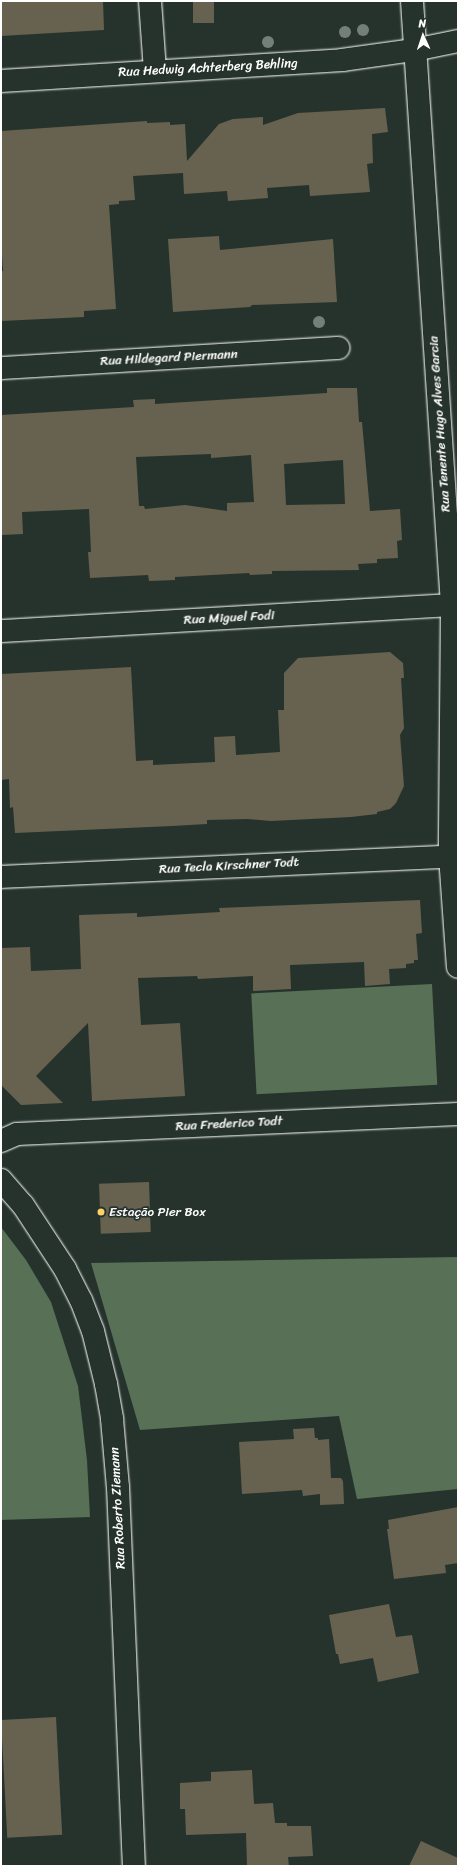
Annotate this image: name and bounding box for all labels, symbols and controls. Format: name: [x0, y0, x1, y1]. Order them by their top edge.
text: N: [418, 14, 427, 33]
north arrow: [403, 16, 443, 56]
street label: Rua Hedwig Achterberg Behling: [117, 55, 299, 81]
street label: Rua Tenente Hugo Alves Garcia: [426, 336, 454, 512]
street label: Rua Hildegard Piermann: [100, 347, 238, 369]
street label: Rua Miguel Fodi: [184, 608, 274, 628]
street label: Rua Tecla Kirschner Todt: [158, 855, 300, 877]
street label: Rua Frederico Todt: [175, 1113, 283, 1135]
place label: Estação Pier Box: [109, 1204, 206, 1220]
marker: Estação Pier Box: [96, 1207, 106, 1217]
street label: Rua Roberto Ziemann: [107, 1447, 129, 1569]

